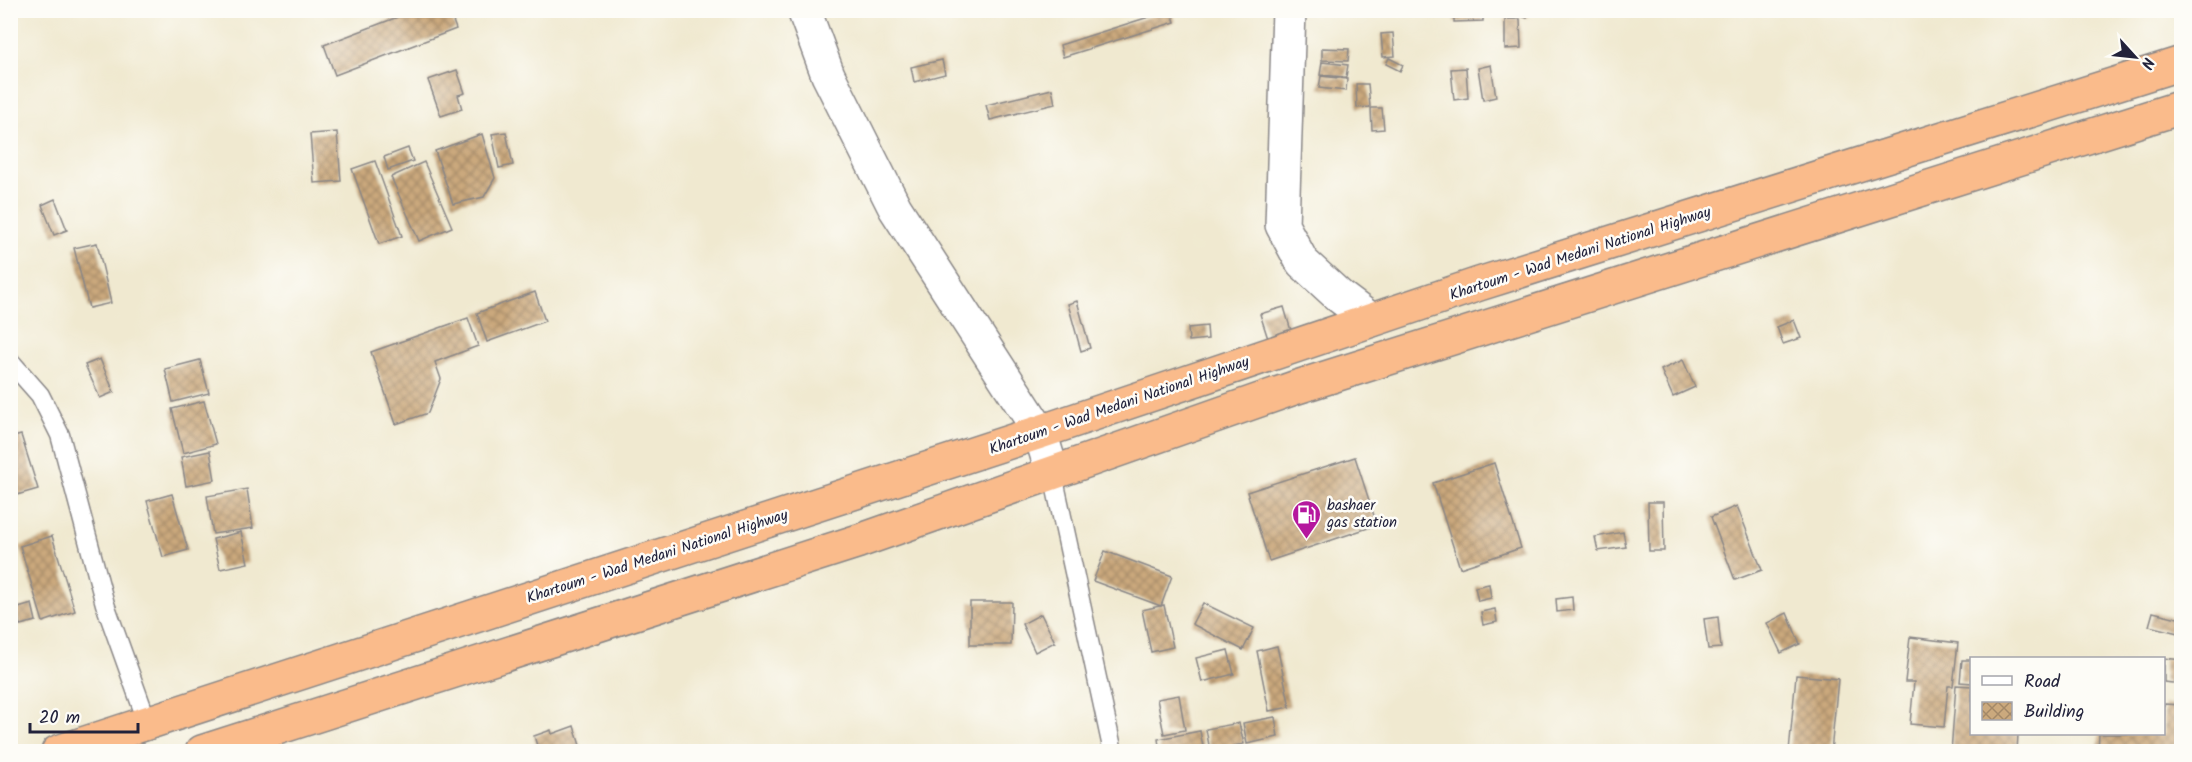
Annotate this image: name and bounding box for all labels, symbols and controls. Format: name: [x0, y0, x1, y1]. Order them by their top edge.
north arrow: [2105, 27, 2165, 87]
text: N: [2134, 53, 2160, 73]
street label: Khartoum - Wad Medani National Highway: [1447, 200, 1715, 308]
street label: Khartoum - Wad Medani National Highway: [986, 350, 1253, 462]
place label: bashaer gas station: [1326, 494, 1397, 535]
fuel station icon: bashaer gas station: [1290, 498, 1322, 540]
street label: Khartoum - Wad Medani National Highway: [524, 503, 792, 611]
legend: [1970, 657, 2165, 735]
text: Road: [2024, 668, 2061, 697]
scale bar: [30, 696, 138, 734]
text: Building: [2024, 698, 2084, 727]
text: 20 m: [39, 704, 80, 733]

